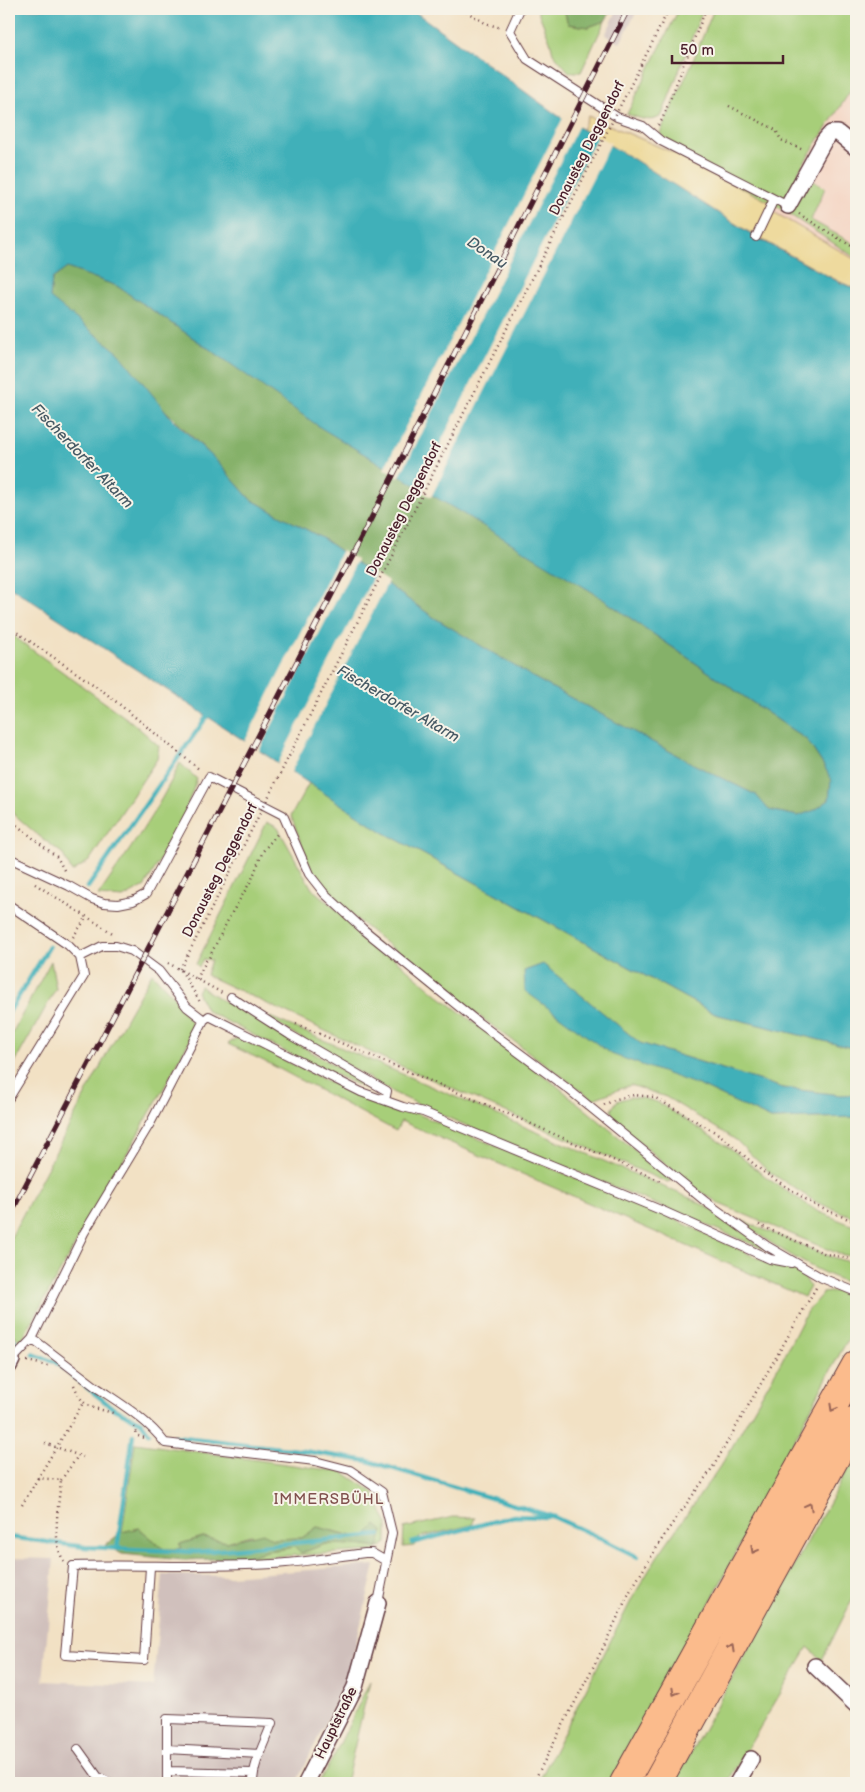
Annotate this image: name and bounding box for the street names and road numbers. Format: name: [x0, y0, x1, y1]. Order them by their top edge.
street label: Donausteg Deggendorf: [546, 77, 629, 218]
street label: Donausteg Deggendorf: [363, 438, 446, 579]
street label: Donausteg Deggendorf: [179, 799, 262, 940]
street label: Hauptstraße: [311, 1684, 361, 1762]

